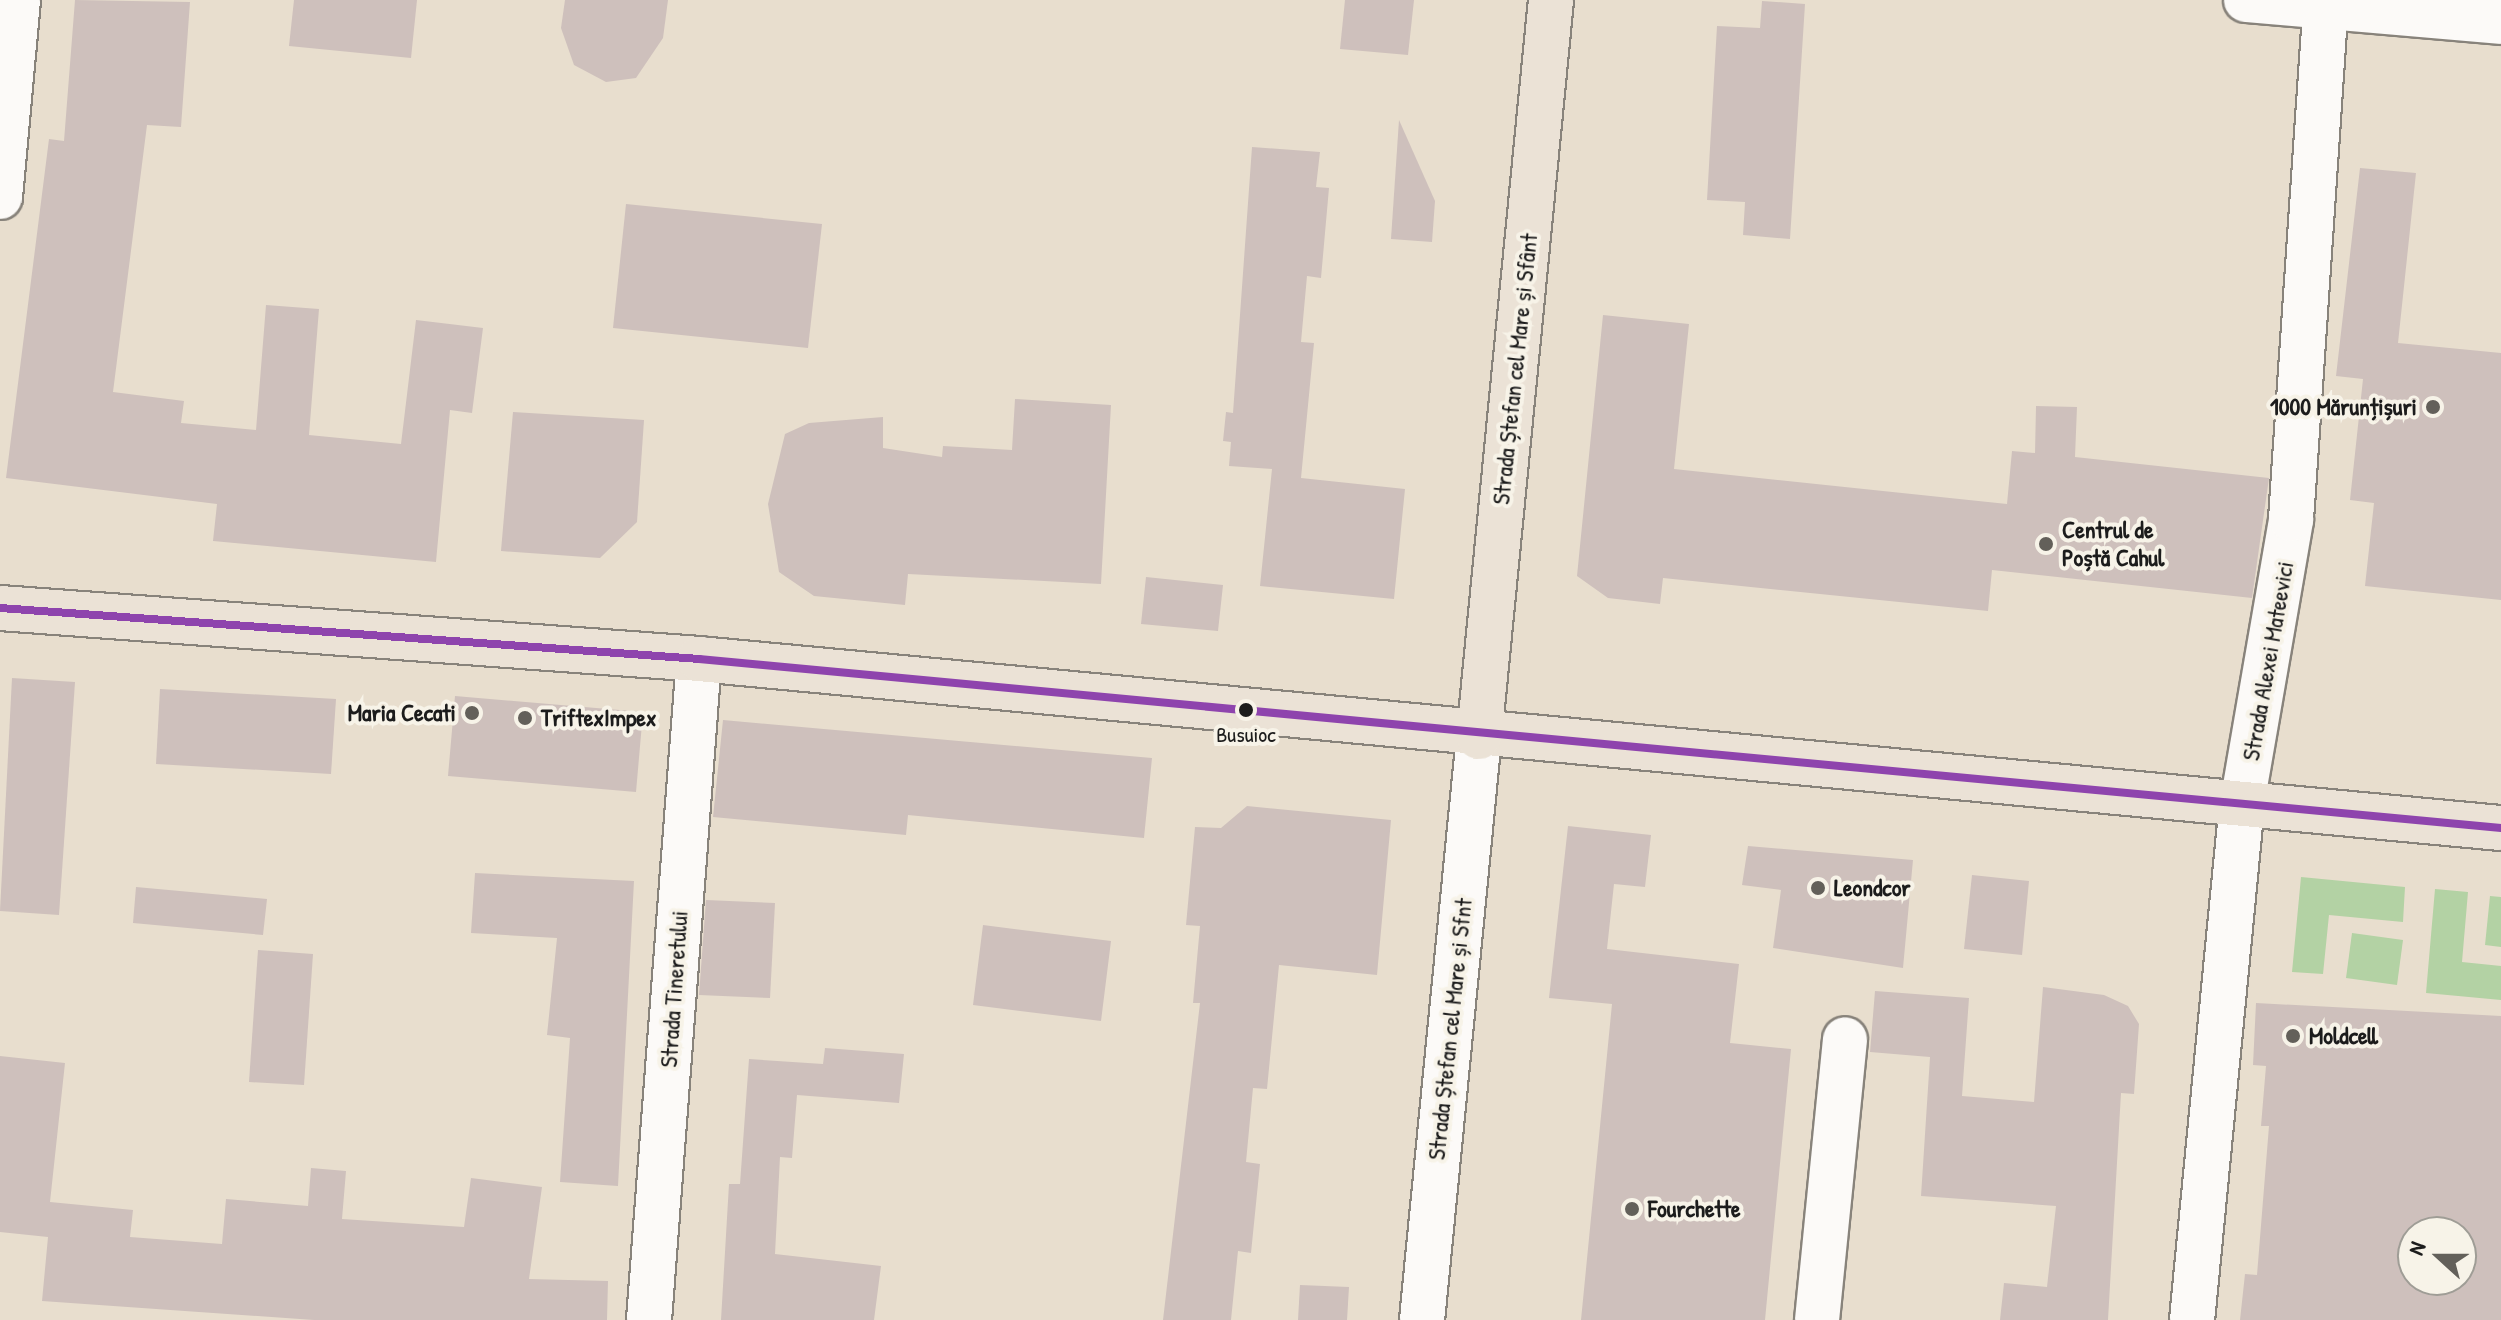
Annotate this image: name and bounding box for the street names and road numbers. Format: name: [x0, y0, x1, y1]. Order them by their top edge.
street label: Strada Ștefan cel Mare și Sfânt: [1486, 232, 1544, 506]
street label: Strada Alexei Mateevici: [2236, 559, 2300, 763]
street label: Strada Ștefan cel Mare și Sfnt: [1422, 897, 1478, 1161]
street label: Strada Tineretului: [654, 910, 694, 1068]

